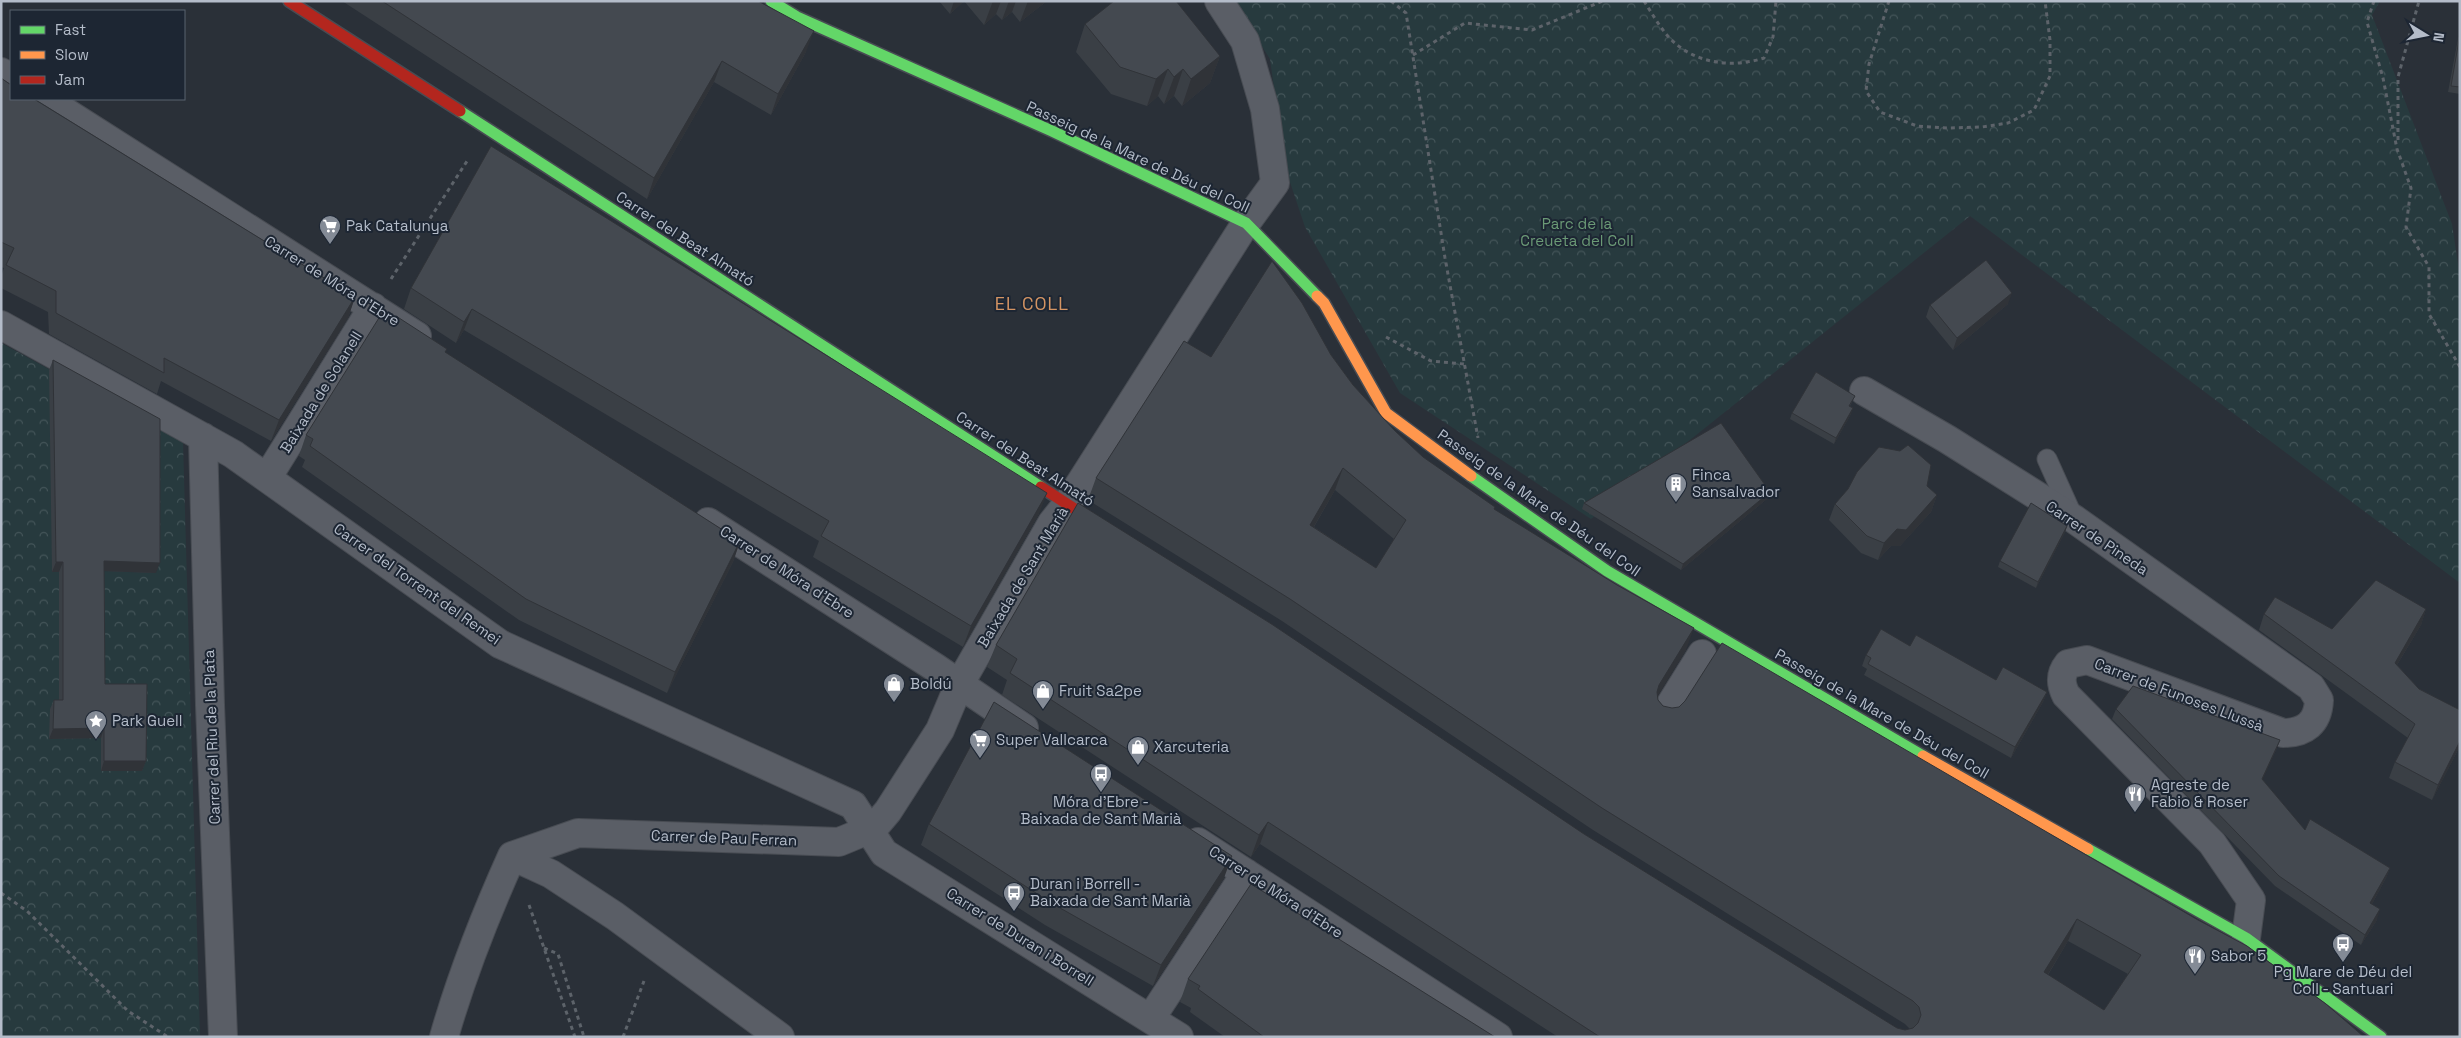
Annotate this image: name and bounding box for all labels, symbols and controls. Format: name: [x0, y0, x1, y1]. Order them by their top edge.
legend: [10, 10, 185, 100]
north arrow: [2401, 10, 2451, 60]
text: Fast: [55, 20, 86, 39]
text: N: [2429, 31, 2448, 43]
text: Slow: [55, 45, 89, 64]
text: Jam: [55, 70, 85, 89]
street label: Passeig de la Mare de Déu del Coll: [1024, 96, 1253, 217]
street label: Carrer del Beat Almató: [612, 187, 758, 290]
supermarket icon: Pak Catalunya: [318, 214, 342, 245]
park label: Parc de la Creueta del Coll: [1520, 214, 1634, 250]
place label: Pak Catalunya: [346, 216, 449, 235]
street label: Carrer de Móra d'Ebre: [261, 231, 404, 330]
district label: EL COLL: [995, 292, 1069, 315]
street label: Baixada de Solanell: [275, 327, 366, 456]
street label: Carrer del Beat Almató: [952, 407, 1098, 510]
street label: Passeig de la Mare de Déu del Coll: [1434, 425, 1645, 580]
place label: Finca Sansalvador: [1692, 465, 1780, 501]
building icon: Finca Sansalvador: [1664, 472, 1688, 503]
street label: Carrer de Pineda: [2043, 496, 2152, 579]
street label: Baixada de Sant Marià: [973, 503, 1072, 651]
street label: Carrer del Torrent del Remei: [330, 519, 504, 649]
street label: Carrer de Móra d'Ebre: [717, 521, 858, 622]
street label: Passeig de la Mare de Déu del Coll: [1772, 644, 1993, 783]
street label: Carrer del Riu de la Plata: [199, 649, 224, 825]
street label: Carrer de Funoses Llussà: [2092, 653, 2267, 736]
shop icon: Boldú: [882, 672, 906, 703]
place label: Boldú: [910, 674, 952, 693]
shop icon: Fruit Sa2pe: [1031, 679, 1055, 710]
place label: Fruit Sa2pe: [1059, 681, 1142, 700]
place icon: Park Guell: [84, 709, 108, 740]
place label: Park Guell: [112, 711, 182, 730]
supermarket icon: Super Vallcarca: [968, 728, 992, 759]
place label: Super Vallcarca: [996, 730, 1108, 749]
shop icon: Xarcuteria: [1126, 735, 1150, 766]
place label: Xarcuteria: [1154, 737, 1229, 756]
bus stop icon: Móra d'Ebre - Baixada de Sant Marià: [1089, 762, 1113, 793]
place label: Agreste de Fabio & Roser: [2151, 775, 2249, 811]
restaurant icon: Agreste de Fabio & Roser: [2123, 782, 2147, 813]
place label: Móra d'Ebre - Baixada de Sant Marià: [1021, 792, 1182, 828]
street label: Carrer de Pau Ferran: [651, 825, 797, 850]
street label: Carrer de Móra d'Ebre: [1206, 841, 1347, 942]
place label: Duran i Borrell - Baixada de Sant Marià: [1030, 874, 1191, 910]
bus stop icon: Duran i Borrell - Baixada de Sant Marià: [1002, 881, 1026, 912]
street label: Carrer de Duran i Borrell: [943, 883, 1098, 990]
bus stop icon: Pg Mare de Déu del Coll - Santuari: [2331, 932, 2355, 963]
restaurant icon: Sabor 5: [2183, 944, 2207, 975]
place label: Sabor 5: [2211, 946, 2266, 965]
place label: Pg Mare de Déu del Coll - Santuari: [2274, 962, 2412, 998]

